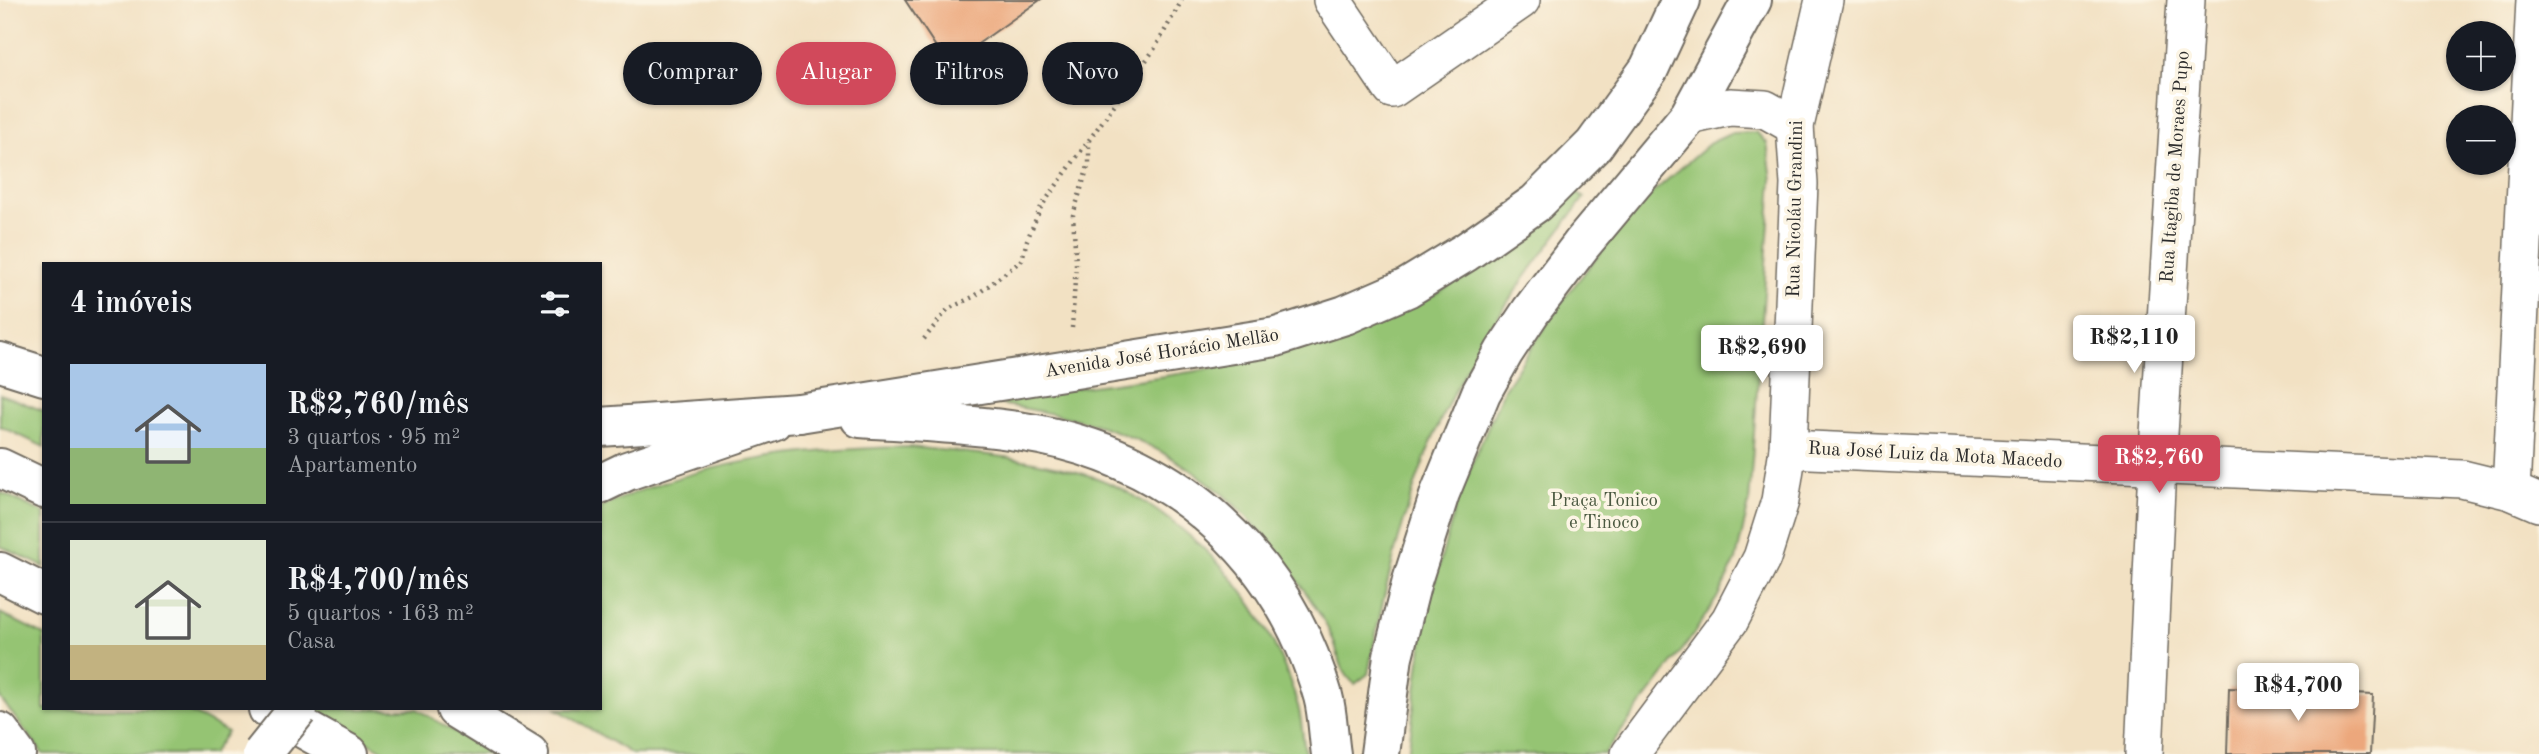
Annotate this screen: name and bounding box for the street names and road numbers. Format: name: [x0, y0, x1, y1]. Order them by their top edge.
street label: Rua Itagiba de Moraes Pupo: [2158, 50, 2194, 284]
street label: Rua Nicoláu Grandini: [1785, 120, 1807, 298]
street label: Avenida José Horácio Mellão: [1044, 326, 1280, 382]
street label: Rua José Luiz da Mota Macedo: [1807, 440, 2063, 472]

